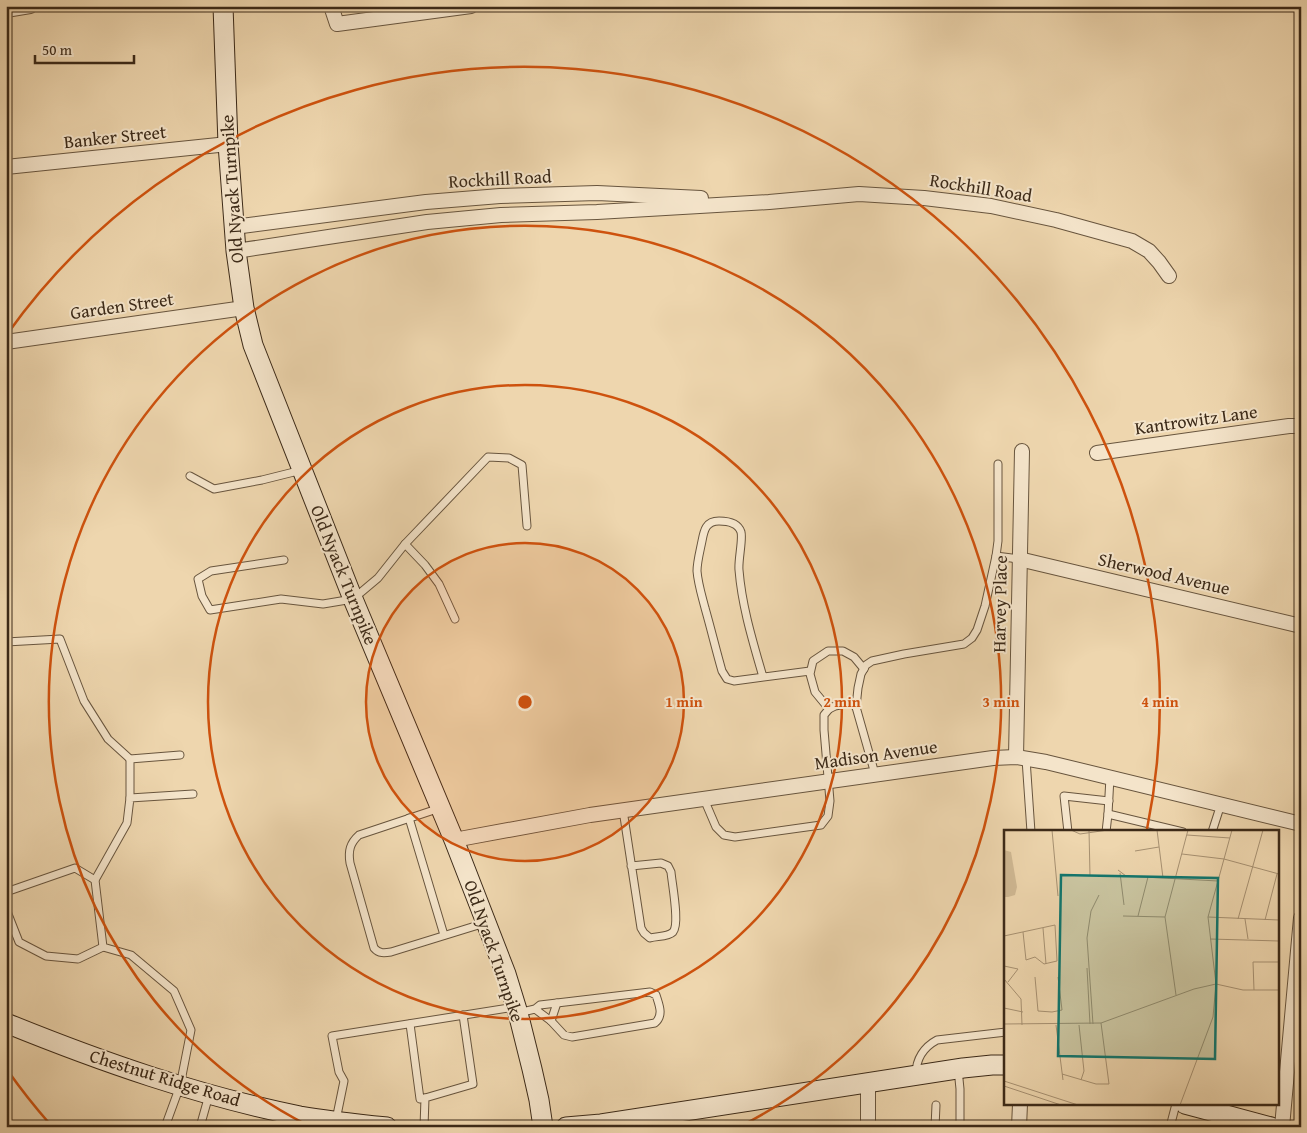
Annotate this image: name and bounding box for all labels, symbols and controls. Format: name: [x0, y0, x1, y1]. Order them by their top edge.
scale bar: [35, 32, 134, 64]
text: 50 m: [42, 39, 73, 60]
street label: Old Nyack Turnpike: [213, 114, 250, 264]
street label: Banker Street: [62, 118, 168, 155]
street label: Rockhill Road: [448, 162, 553, 195]
street label: Rockhill Road: [928, 166, 1035, 209]
street label: Garden Street: [69, 285, 176, 326]
street label: Kantrowitz Lane: [1133, 398, 1259, 441]
street label: Old Nyack Turnpike: [304, 501, 385, 649]
street label: Sherwood Avenue: [1096, 545, 1233, 602]
street label: Harvey Place: [985, 555, 1014, 653]
text: 1 min: [665, 691, 703, 712]
text: 2 min: [823, 691, 861, 712]
text: 3 min: [982, 691, 1020, 712]
text: 4 min: [1141, 691, 1179, 712]
centre of rings: [516, 693, 534, 711]
street label: Madison Avenue: [813, 733, 939, 776]
inset map: [1004, 830, 1280, 1106]
street label: Old Nyack Turnpike: [458, 876, 531, 1026]
street label: Chestnut Ridge Road: [87, 1042, 244, 1113]

